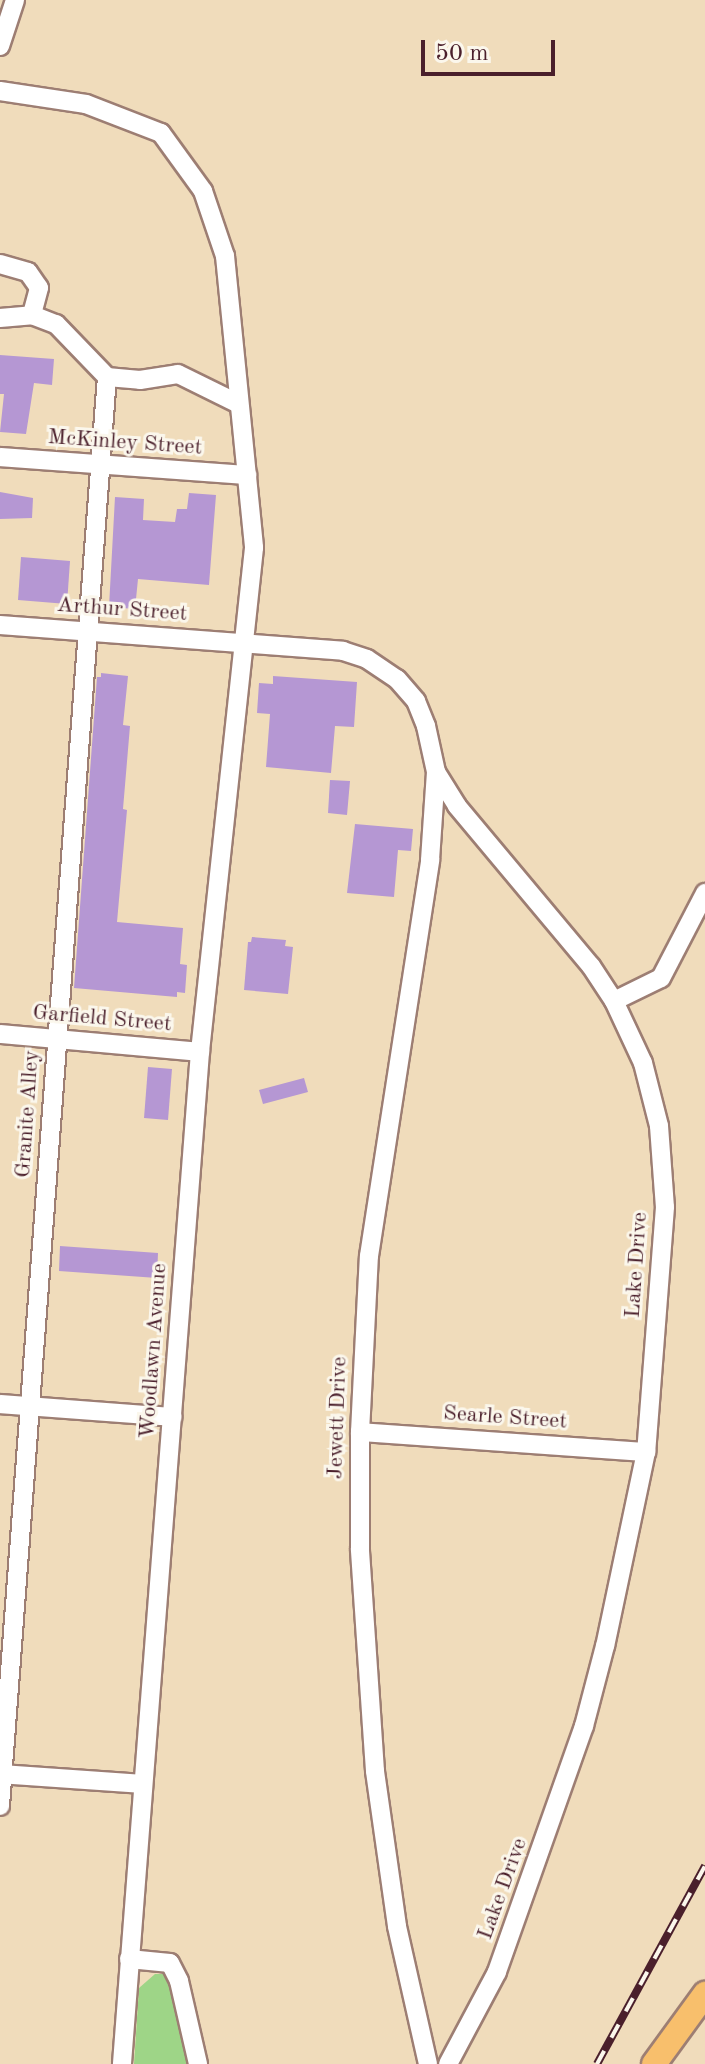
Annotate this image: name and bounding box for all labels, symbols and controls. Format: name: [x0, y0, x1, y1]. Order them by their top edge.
scale bar: [425, 24, 559, 74]
text: 50 m: [435, 42, 489, 66]
street label: McKinley Street: [47, 424, 203, 462]
street label: Arthur Street: [56, 592, 188, 628]
street label: Garfield Street: [31, 1000, 173, 1038]
street label: Granite Alley: [10, 1049, 46, 1179]
street label: Lake Drive: [620, 1211, 654, 1319]
street label: Woodlawn Avenue: [135, 1262, 173, 1440]
street label: Jewett Drive: [323, 1356, 353, 1480]
street label: Searle Street: [442, 1401, 568, 1435]
street label: Lake Drive: [472, 1835, 534, 1943]

